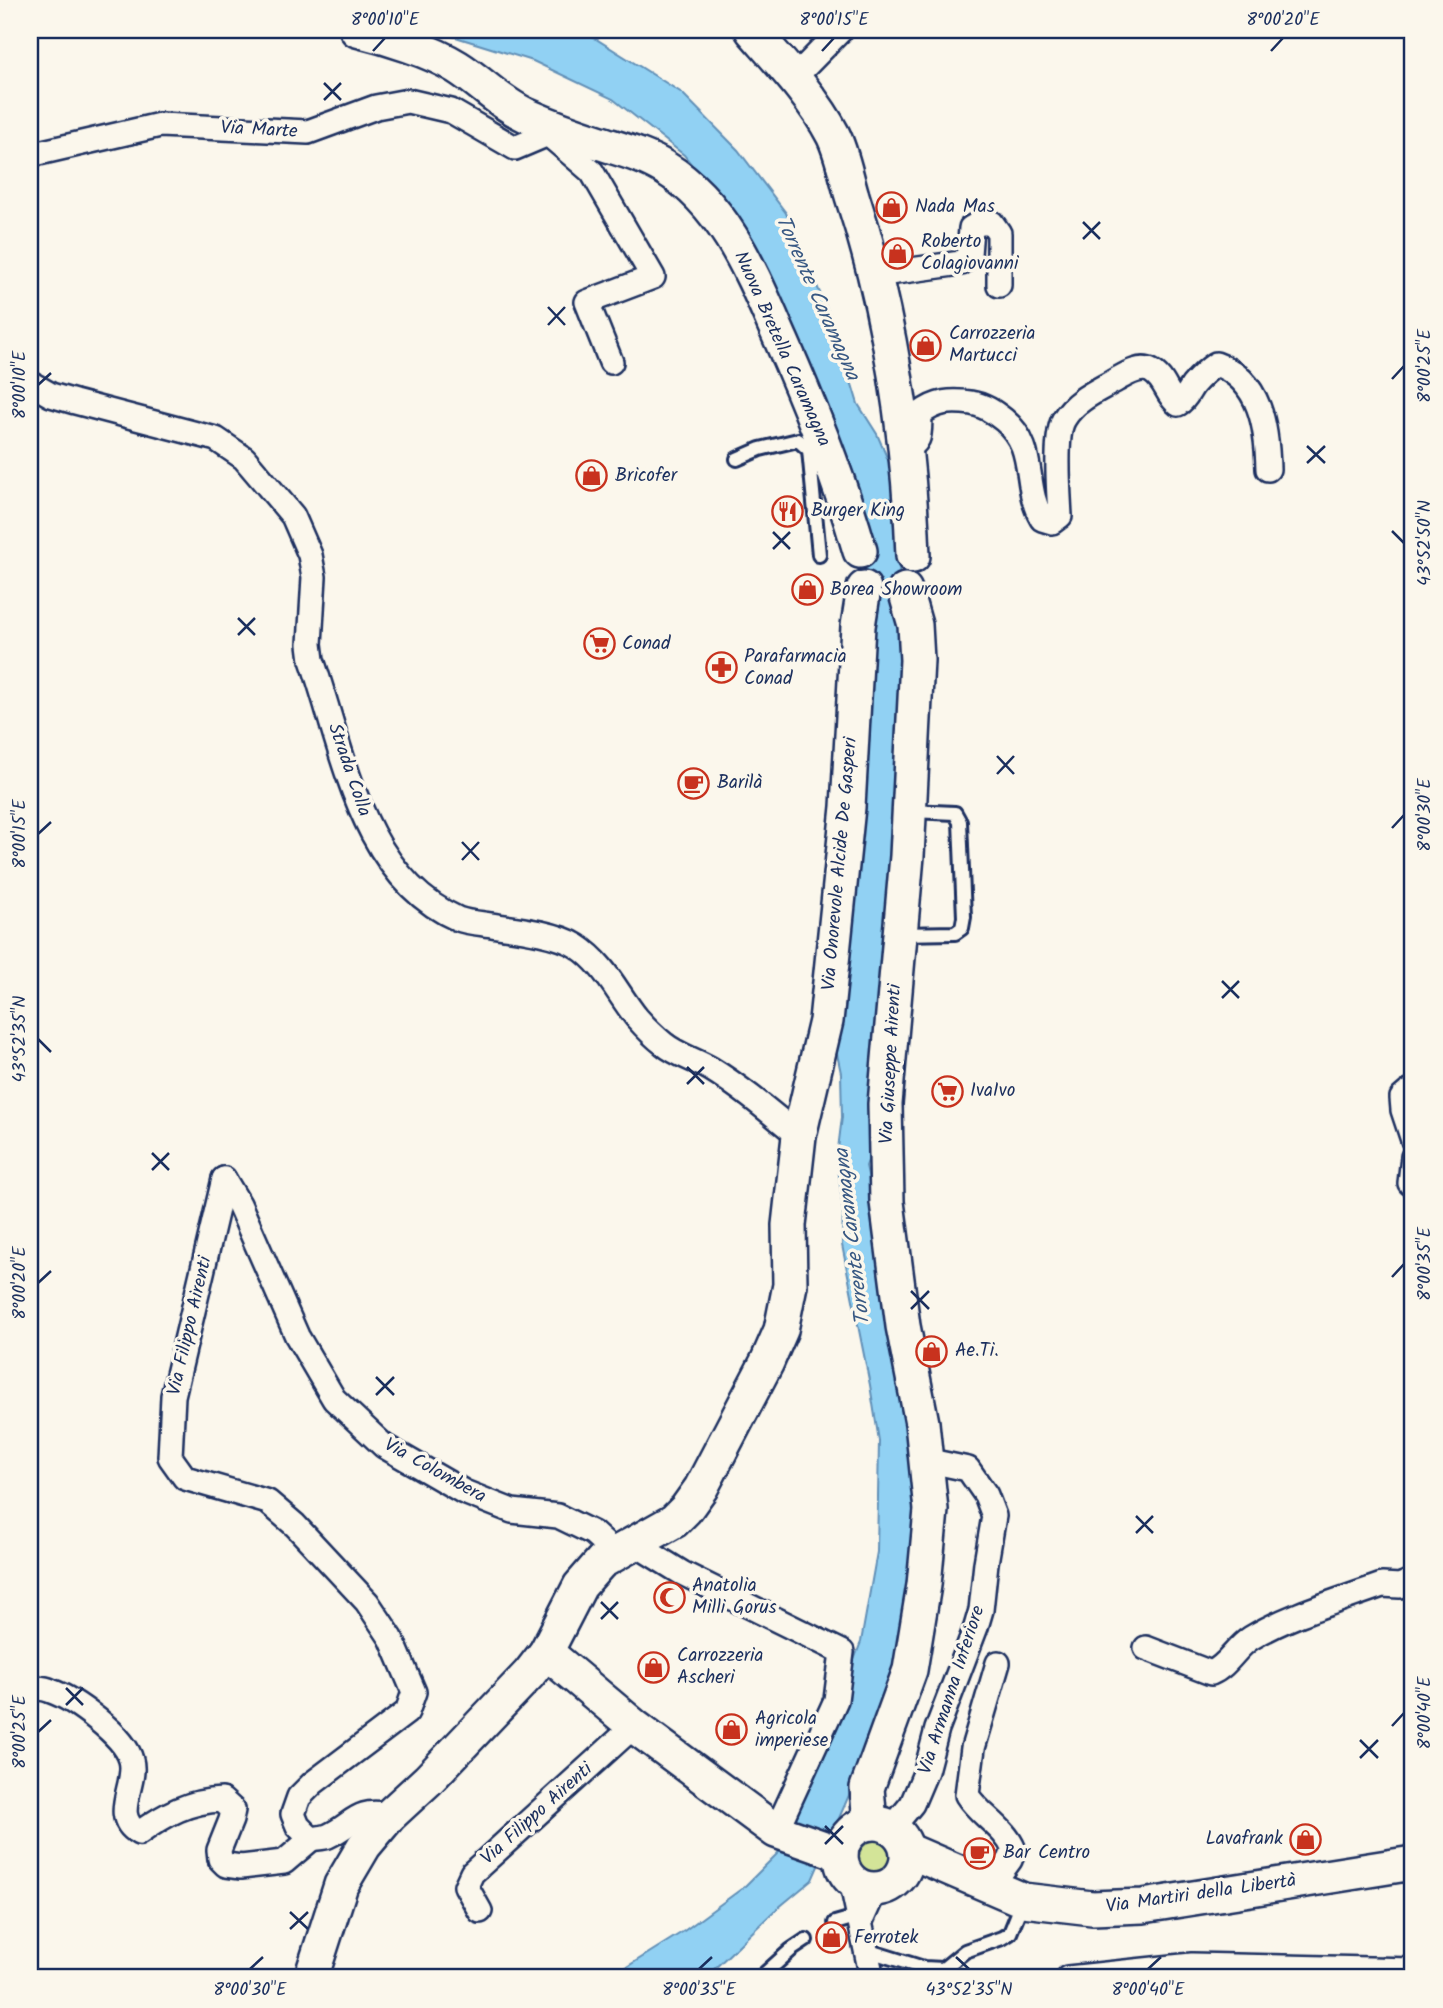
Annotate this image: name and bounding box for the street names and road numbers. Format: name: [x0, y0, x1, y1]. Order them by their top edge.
street label: Via Marte: [220, 113, 299, 147]
street label: Nuova Bretella Caramagna: [725, 246, 839, 452]
street label: Strada Colla: [319, 719, 379, 821]
street label: Via Onorevole Alcide De Gasperi: [814, 735, 866, 992]
street label: Via Giuseppe Airenti: [872, 982, 910, 1145]
street label: Via Filippo Airenti: [159, 1252, 221, 1399]
street label: Via Colombera: [378, 1430, 492, 1512]
street label: Via Armanna Inferiore: [911, 1601, 994, 1778]
street label: Via Filippo Airenti: [474, 1754, 601, 1873]
street label: Via Martiri della Libertà: [1104, 1866, 1298, 1922]

